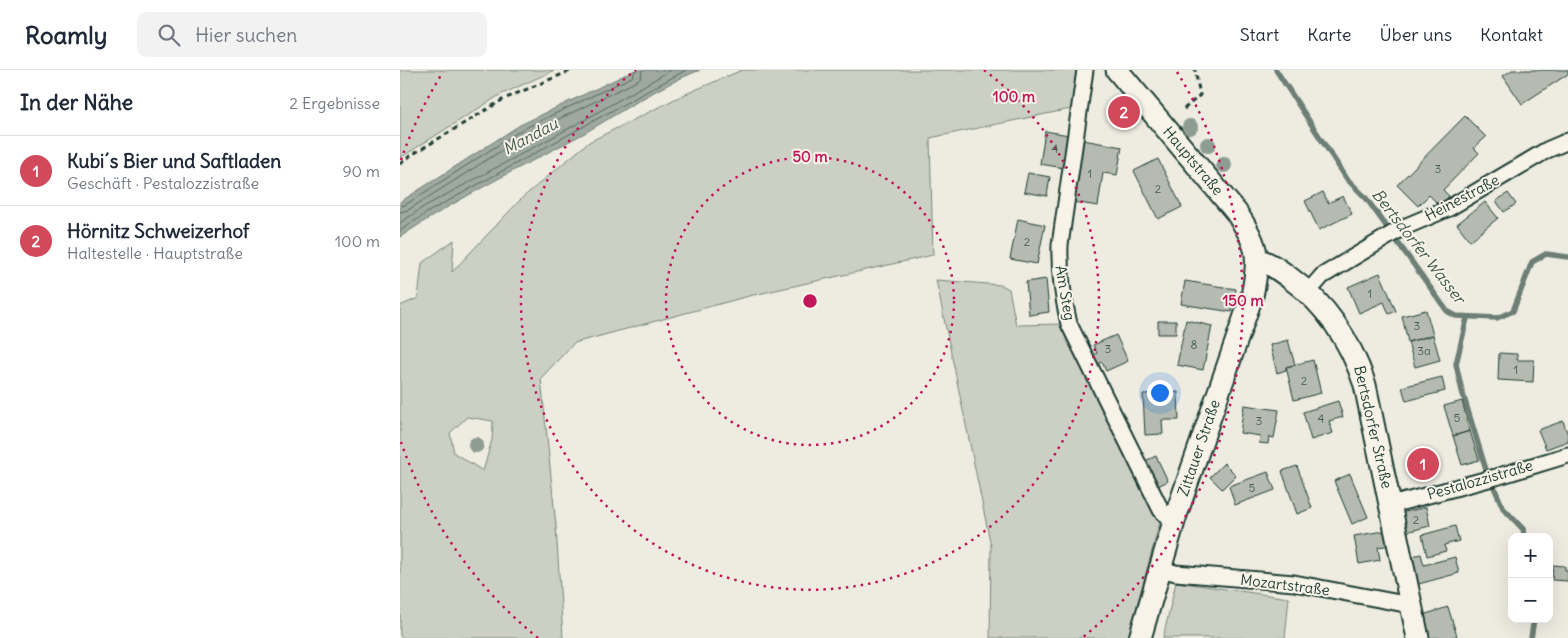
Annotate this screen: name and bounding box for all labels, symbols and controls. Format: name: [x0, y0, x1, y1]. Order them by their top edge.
search box: [137, 12, 487, 57]
text: Roamly: [25, 20, 107, 50]
icon: search: [155, 21, 183, 49]
text: Hier suchen: [195, 23, 297, 47]
text: Start: [1240, 23, 1279, 46]
text: Karte: [1307, 23, 1352, 46]
text: Über uns: [1380, 23, 1452, 46]
text: Kontakt: [1480, 23, 1543, 46]
text: 100 m: [993, 87, 1035, 106]
text: In der Nähe: [20, 89, 133, 116]
text: 2 Ergebnisse: [289, 93, 380, 113]
pin: 2: [1108, 93, 1140, 131]
water label: Mandau: [499, 113, 562, 159]
street label: Hauptstraße: [1159, 122, 1228, 199]
house number: 4: [1052, 141, 1059, 156]
text: 50 m: [792, 147, 828, 166]
text: Kubi´s Bier und Saftladen: [67, 149, 281, 173]
text: 1: [33, 161, 39, 181]
text: 90 m: [342, 161, 380, 181]
house number: 3: [1435, 161, 1442, 176]
house number: 1: [1088, 166, 1092, 181]
street label: Heinestraße: [1421, 170, 1502, 225]
text: Geschäft · Pestalozzistraße: [67, 173, 259, 193]
house number: 2: [1155, 181, 1162, 196]
water label: Bertsdorfer Wasser: [1368, 185, 1471, 309]
text: Hörnitz Schweizerhof: [67, 219, 249, 243]
text: 2: [32, 231, 40, 251]
text: 100 m: [335, 231, 380, 251]
house number: 2: [1024, 234, 1031, 249]
text: Haltestelle · Hauptstraße: [67, 243, 243, 263]
street label: Am Steg: [1051, 264, 1080, 322]
house number: 1: [1368, 286, 1372, 301]
text: 150 m: [1222, 291, 1264, 310]
centre of rings: [801, 292, 819, 310]
house number: 3: [1414, 318, 1421, 333]
house number: 8: [1191, 337, 1198, 352]
house number: 3: [1105, 341, 1112, 356]
house number: 3a: [1417, 343, 1431, 358]
house number: 1: [1514, 362, 1518, 377]
street label: Bertsdorfer Straße: [1350, 364, 1397, 490]
house number: 2: [1301, 373, 1308, 388]
your location: [1147, 380, 1173, 406]
street label: Zittauer Straße: [1173, 397, 1224, 499]
house number: 5: [1454, 410, 1461, 425]
house number: 4: [1318, 411, 1325, 426]
house number: 3: [1256, 413, 1263, 428]
pin: 1: [1407, 445, 1439, 483]
street label: Pestalozzistraße: [1425, 455, 1535, 504]
house number: 5: [1249, 480, 1256, 495]
house number: 2: [1413, 512, 1420, 527]
map controls: [1508, 533, 1553, 623]
button: +: [1508, 533, 1553, 578]
street label: Mozartstraße: [1239, 570, 1331, 599]
button: −: [1508, 578, 1553, 623]

